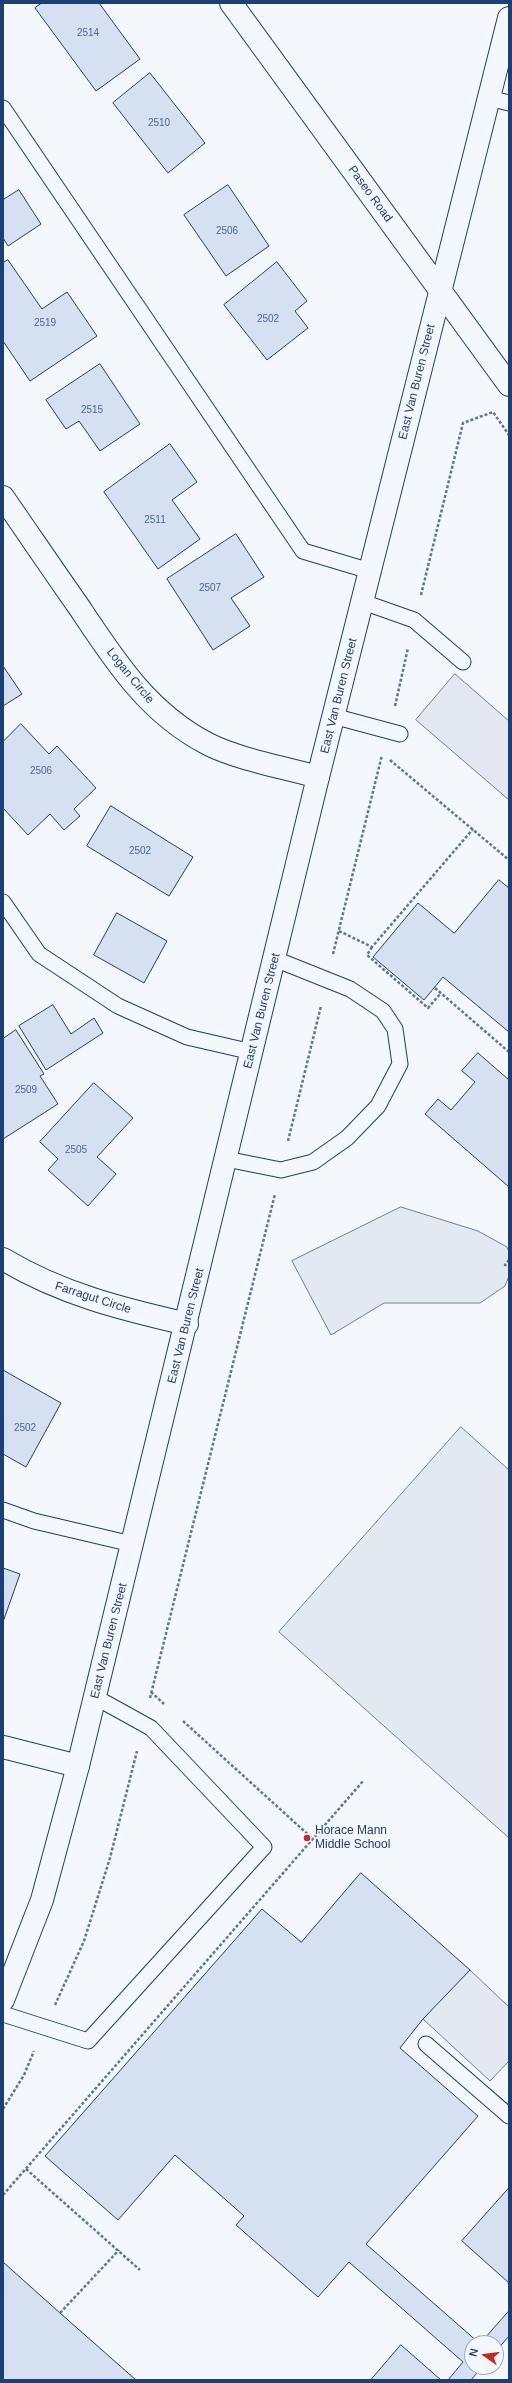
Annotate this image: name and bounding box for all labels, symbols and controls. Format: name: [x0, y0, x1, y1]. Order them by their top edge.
house number: 2514: [77, 27, 99, 39]
house number: 2510: [148, 117, 170, 129]
street label: Paseo Road: [345, 163, 395, 225]
house number: 2506: [216, 225, 238, 237]
house number: 2502: [257, 313, 279, 325]
house number: 2519: [34, 317, 56, 329]
street label: East Van Buren Street: [396, 323, 438, 441]
house number: 2515: [81, 404, 103, 416]
house number: 2511: [144, 514, 166, 526]
house number: 2507: [199, 582, 221, 594]
street label: East Van Buren Street: [318, 637, 360, 755]
street label: Logan Circle: [103, 645, 157, 707]
house number: 2506: [30, 765, 52, 777]
house number: 2502: [129, 845, 151, 857]
street label: East Van Buren Street: [241, 952, 283, 1070]
house number: 2509: [15, 1084, 37, 1096]
house number: 2505: [65, 1144, 87, 1156]
street label: East Van Buren Street: [165, 1267, 207, 1385]
street label: Farragut Circle: [53, 1279, 133, 1317]
house number: 2502: [14, 1422, 36, 1434]
street label: East Van Buren Street: [88, 1582, 130, 1700]
place label: Horace Mann Middle School: [315, 1824, 390, 1852]
marker: Horace Mann Middle School: [302, 1833, 312, 1843]
north arrow: [464, 2335, 504, 2375]
text: N: [467, 2347, 480, 2358]

